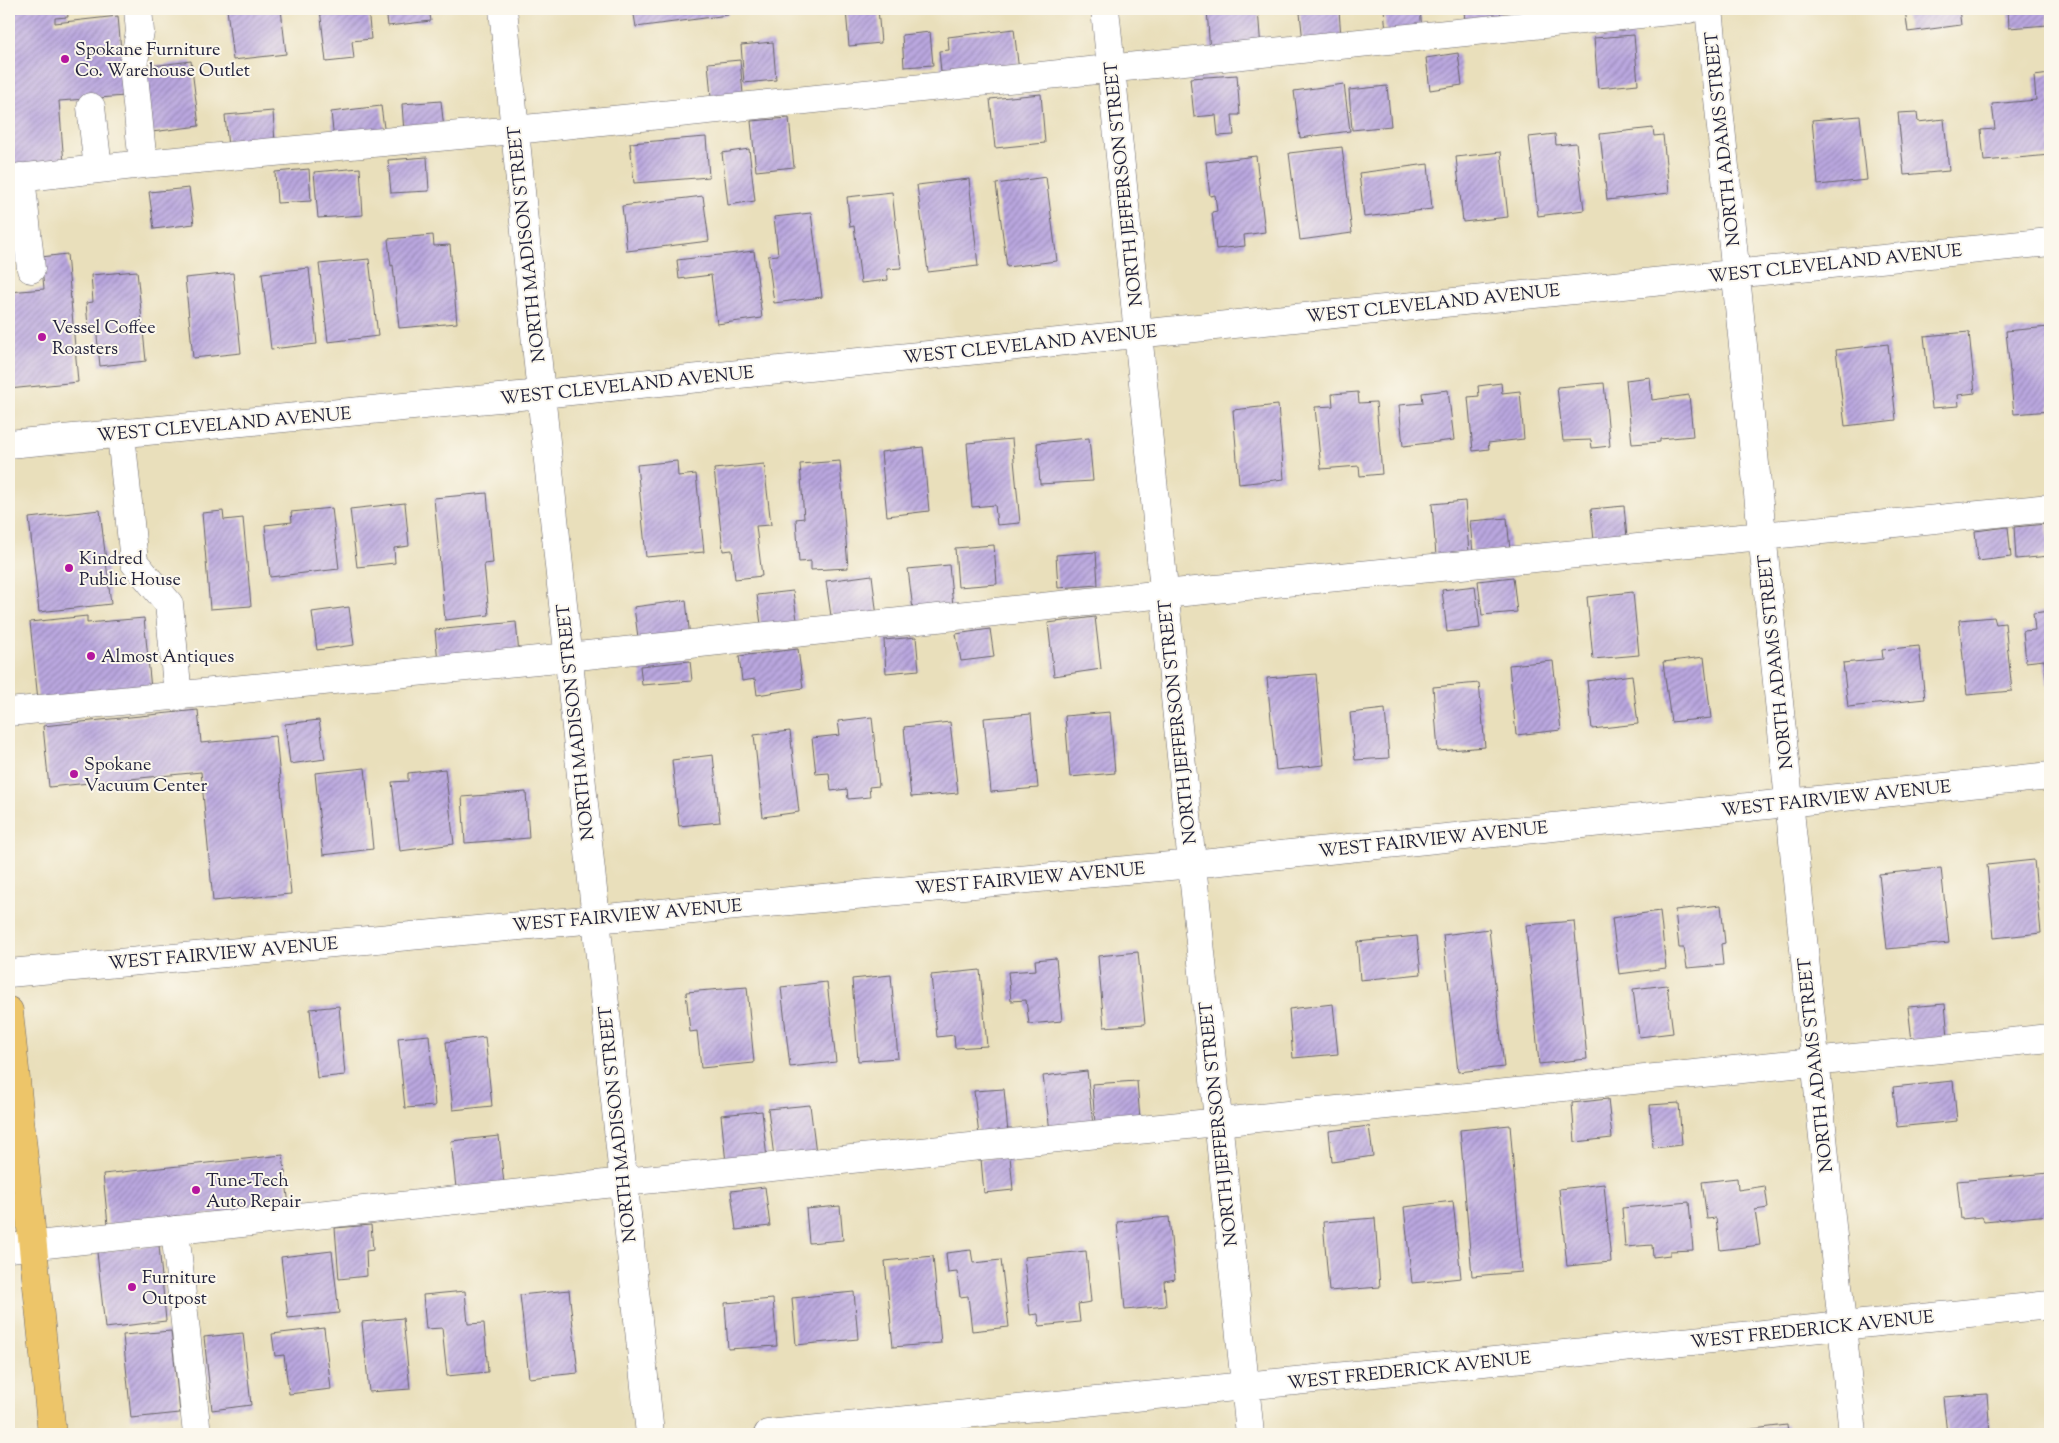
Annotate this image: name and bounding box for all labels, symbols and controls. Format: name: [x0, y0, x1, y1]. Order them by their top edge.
street label: NORTH ADAMS STREET: [1700, 30, 1748, 248]
place label: Spokane Furniture Co. Warehouse Outlet: [75, 38, 250, 85]
marker: Spokane Furniture Co. Warehouse Outlet: [59, 53, 71, 65]
street label: NORTH JEFFERSON STREET: [1099, 60, 1151, 308]
street label: NORTH MADISON STREET: [503, 124, 553, 363]
street label: WEST CLEVELAND AVENUE: [1707, 239, 1964, 291]
street label: WEST CLEVELAND AVENUE: [1305, 279, 1562, 331]
place label: Vessel Coffee Roasters: [52, 316, 156, 363]
street label: WEST CLEVELAND AVENUE: [902, 320, 1159, 372]
marker: Vessel Coffee Roasters: [36, 331, 48, 343]
street label: WEST CLEVELAND AVENUE: [499, 361, 756, 413]
street label: WEST CLEVELAND AVENUE: [96, 402, 352, 450]
place label: Kindred Public House: [79, 547, 181, 594]
street label: NORTH ADAMS STREET: [1753, 553, 1801, 771]
marker: Kindred Public House: [63, 562, 75, 574]
street label: NORTH JEFFERSON STREET: [1153, 598, 1205, 846]
street label: NORTH MADISON STREET: [552, 602, 602, 841]
place label: Almost Antiques: [101, 645, 234, 671]
marker: Almost Antiques: [85, 650, 97, 662]
place label: Spokane Vacuum Center: [84, 753, 207, 800]
marker: Spokane Vacuum Center: [68, 768, 80, 780]
street label: WEST FAIRVIEW AVENUE: [1720, 775, 1952, 825]
street label: WEST FAIRVIEW AVENUE: [1317, 816, 1549, 866]
street label: WEST FAIRVIEW AVENUE: [914, 857, 1146, 903]
street label: WEST FAIRVIEW AVENUE: [511, 894, 743, 940]
street label: WEST FAIRVIEW AVENUE: [107, 932, 339, 978]
street label: NORTH ADAMS STREET: [1793, 956, 1841, 1174]
street label: NORTH JEFFERSON STREET: [1194, 1000, 1246, 1248]
street label: NORTH MADISON STREET: [594, 1004, 644, 1243]
place label: Tune-Tech Auto Repair: [206, 1169, 301, 1216]
marker: Tune-Tech Auto Repair: [190, 1184, 202, 1196]
place label: Furniture Outpost: [142, 1266, 216, 1313]
marker: Furniture Outpost: [126, 1281, 138, 1293]
street label: WEST FREDERICK AVENUE: [1689, 1305, 1935, 1357]
street label: WEST FREDERICK AVENUE: [1286, 1346, 1532, 1398]

